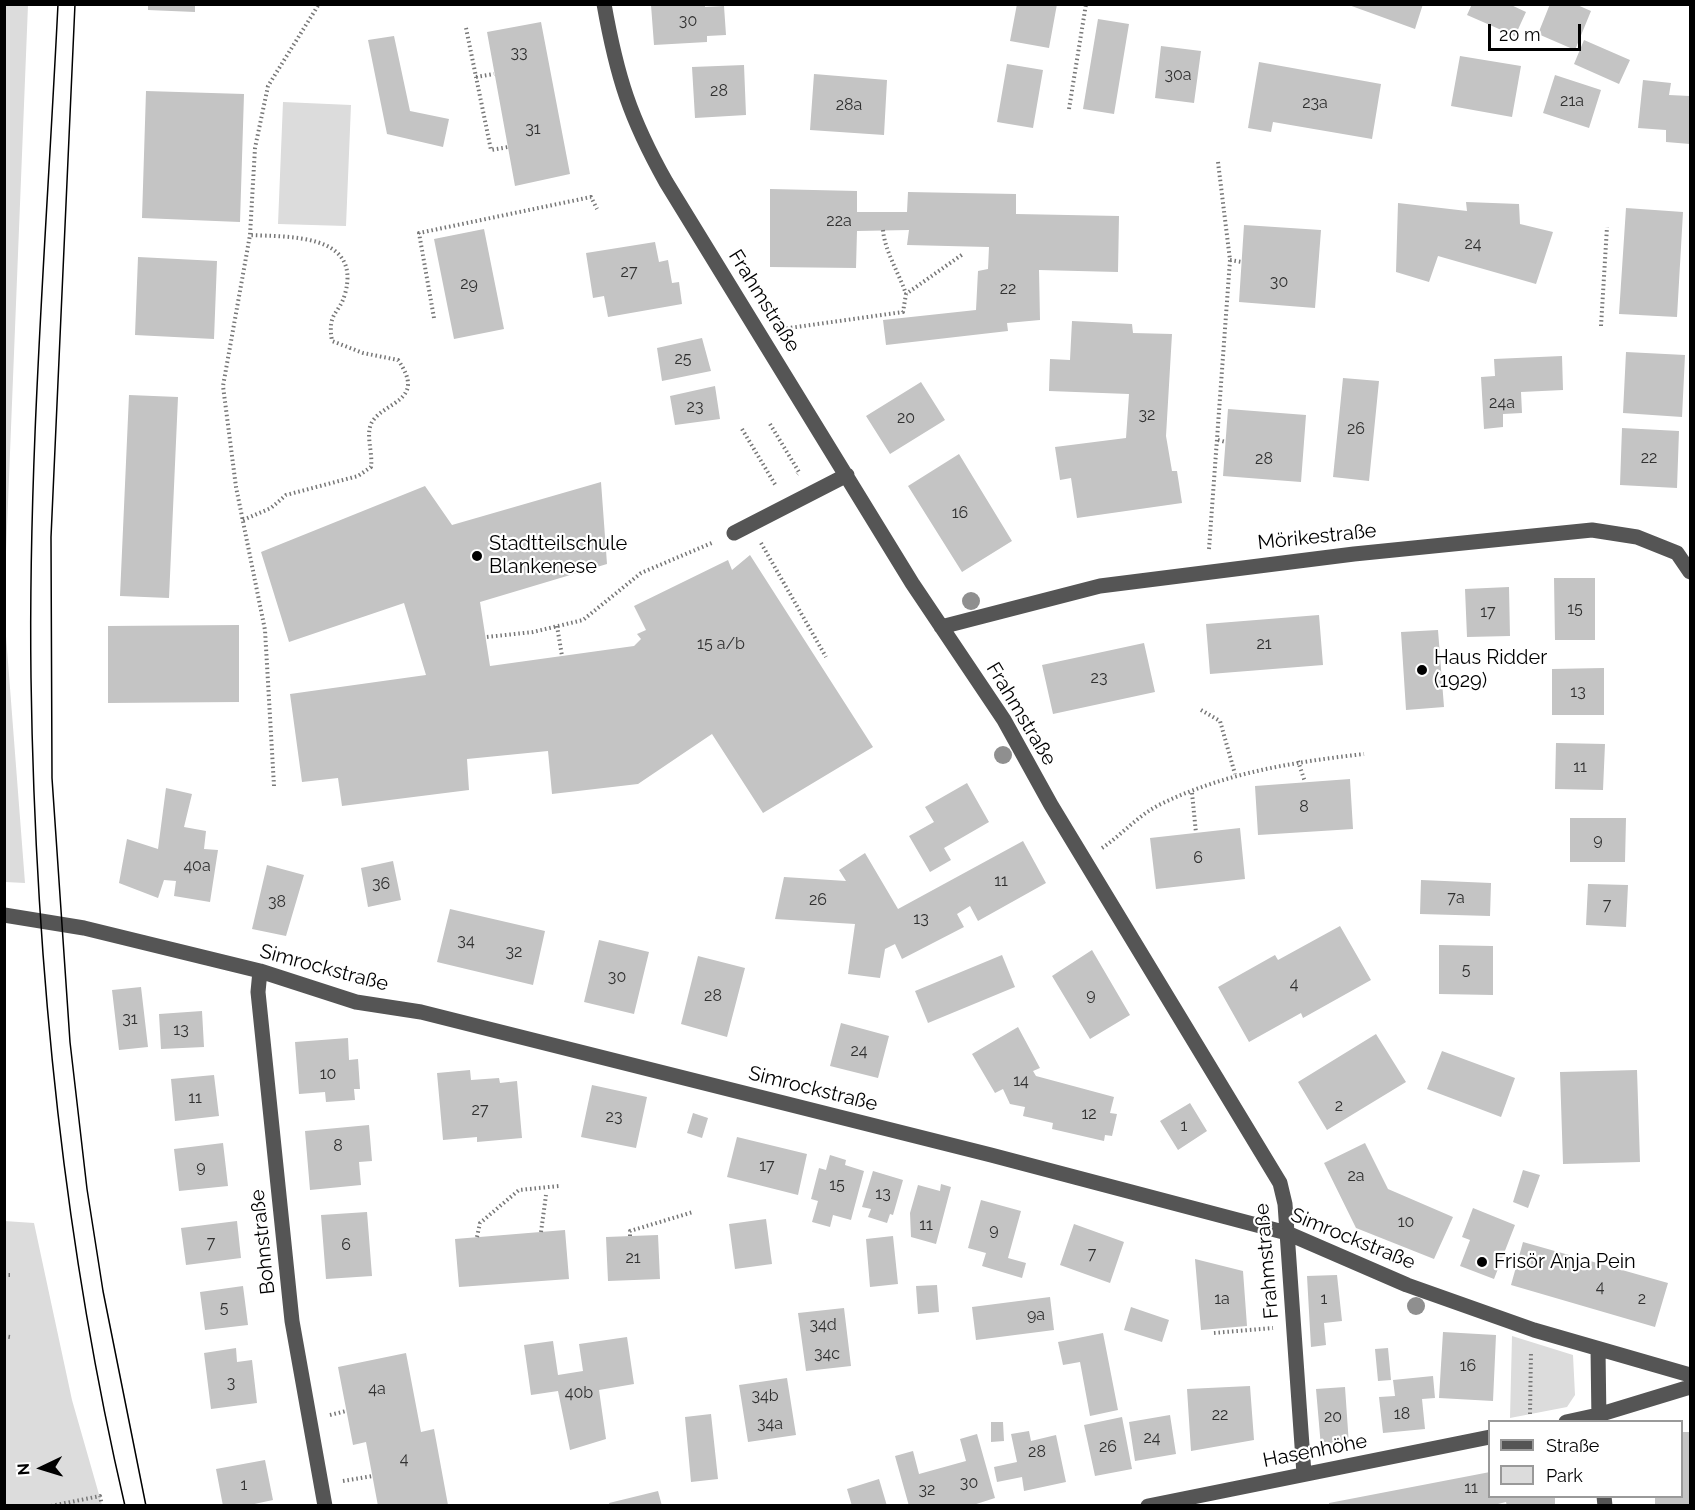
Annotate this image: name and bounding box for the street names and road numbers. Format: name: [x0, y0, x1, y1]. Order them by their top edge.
street label: Frahmstraße: [723, 245, 805, 357]
street label: Mörikestraße: [1256, 519, 1378, 555]
street label: Frahmstraße: [981, 658, 1061, 770]
street label: Simrockstraße: [257, 939, 391, 997]
street label: Simrockstraße: [746, 1061, 880, 1117]
street label: Bohnstraße: [246, 1188, 280, 1296]
street label: Frahmstraße: [1250, 1202, 1284, 1320]
street label: Simrockstraße: [1287, 1203, 1419, 1275]
street label: Hasenhöhe: [1261, 1429, 1369, 1473]

